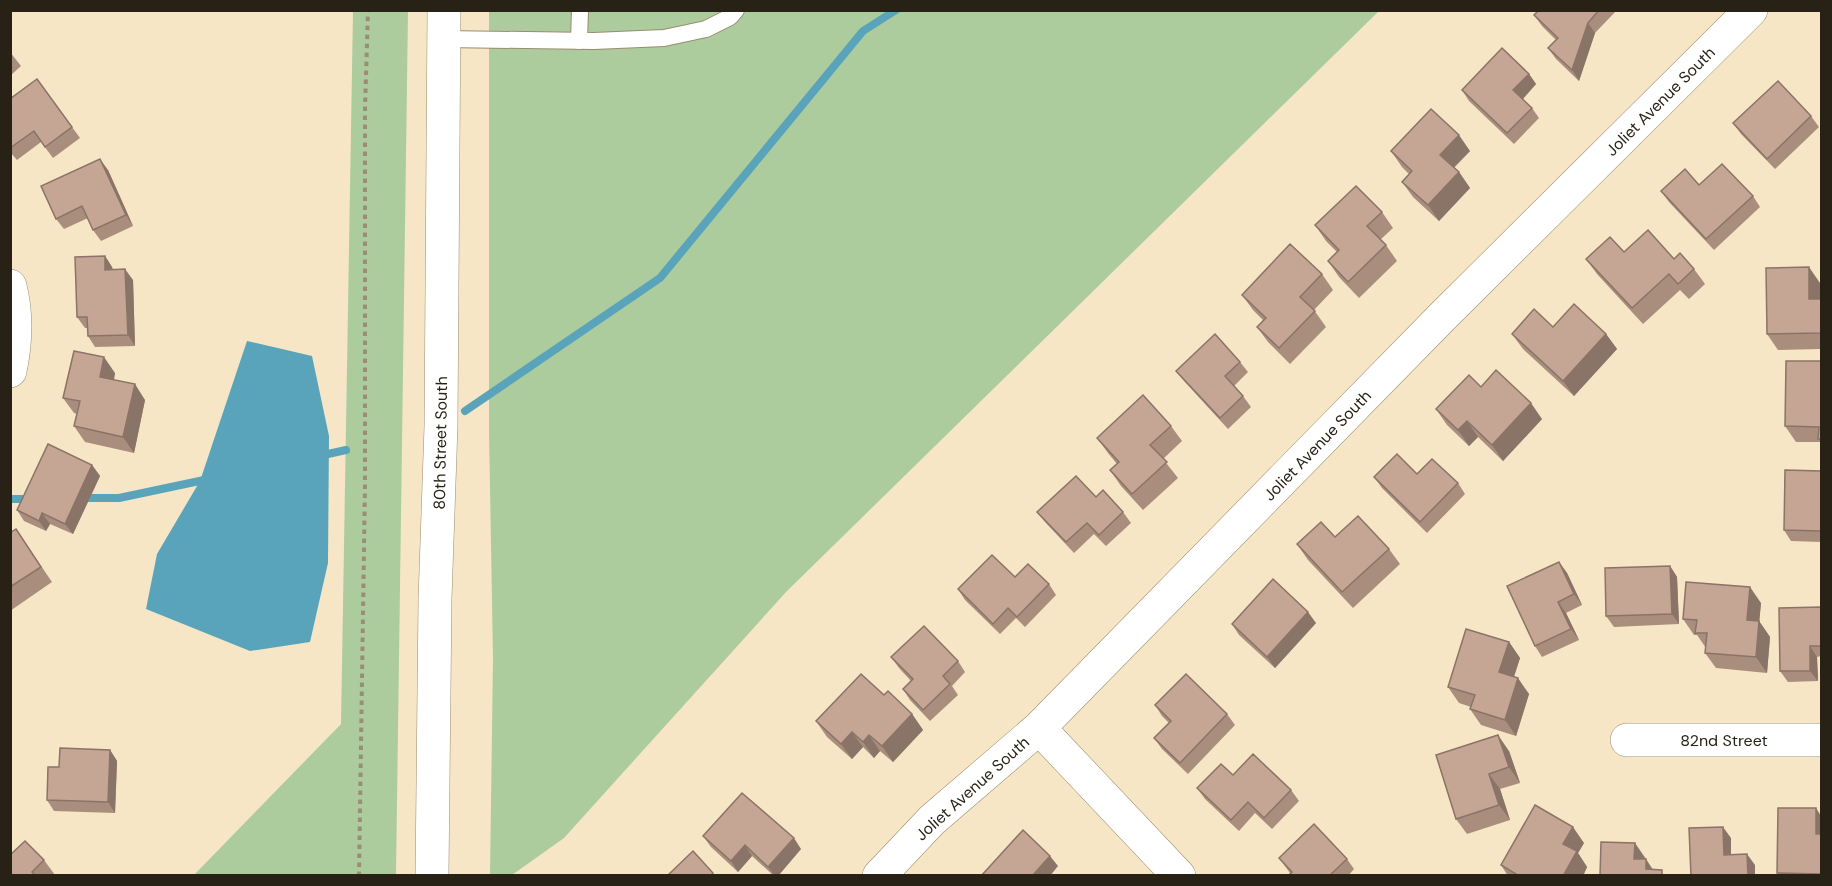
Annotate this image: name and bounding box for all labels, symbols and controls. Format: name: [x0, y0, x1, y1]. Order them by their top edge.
street label: Joliet Avenue South: [1601, 42, 1720, 161]
street label: 80th Street South: [429, 376, 452, 510]
street label: Joliet Avenue South: [1259, 385, 1376, 505]
street label: 82nd Street: [1680, 730, 1768, 751]
street label: Joliet Avenue South: [911, 732, 1034, 845]

